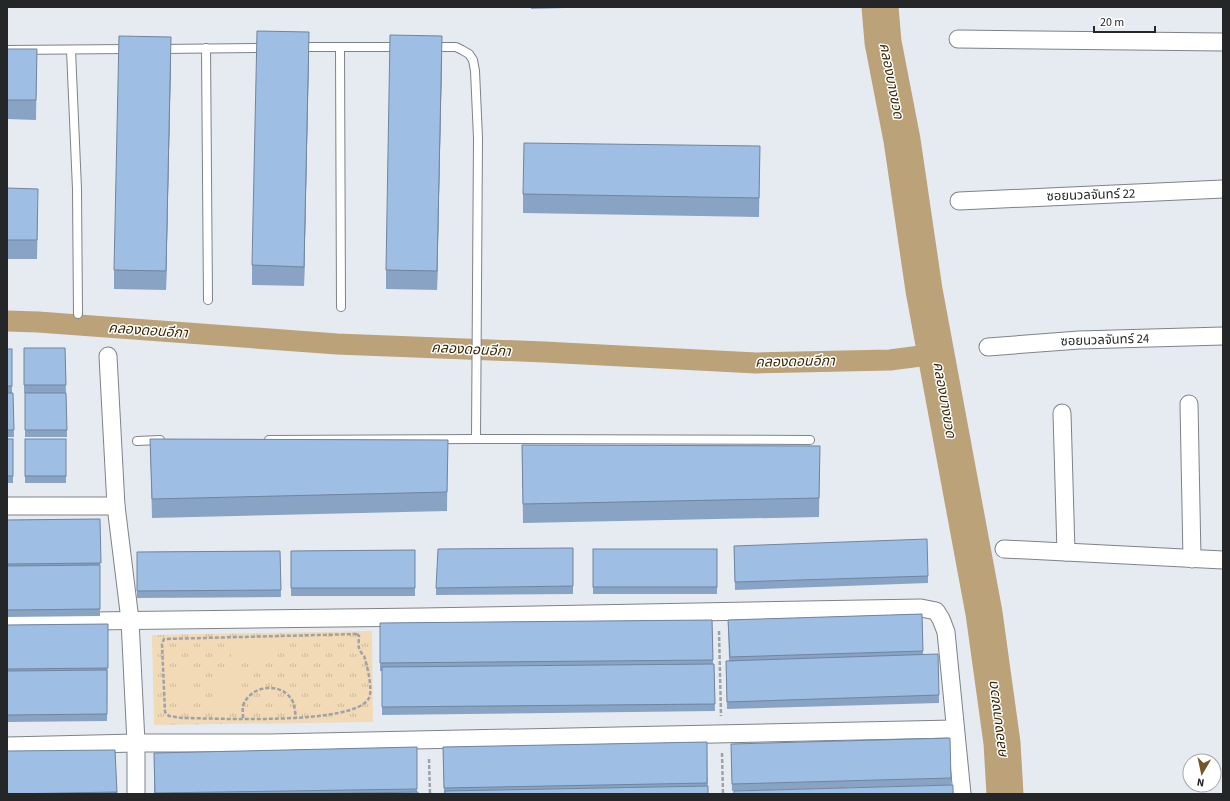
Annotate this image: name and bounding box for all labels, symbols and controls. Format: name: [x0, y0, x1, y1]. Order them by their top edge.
scale bar: [1094, 8, 1155, 34]
text: 20 m: [1100, 14, 1124, 31]
water label: คลองบางขวด: [874, 41, 908, 121]
street label: ซอยนวลจันทร์ 22: [1046, 184, 1136, 206]
water label: คลองดอนอีกา: [108, 318, 190, 344]
street label: ซอยนวลจันทร์ 24: [1060, 329, 1150, 351]
water label: คลองดอนอีกา: [431, 338, 513, 362]
water label: คลองดอนอีกา: [755, 351, 836, 373]
water label: คลองบางขวด: [927, 360, 961, 440]
water label: คลองบางขวด: [983, 680, 1013, 759]
north arrow: [1182, 753, 1222, 793]
text: N: [1196, 774, 1205, 790]

